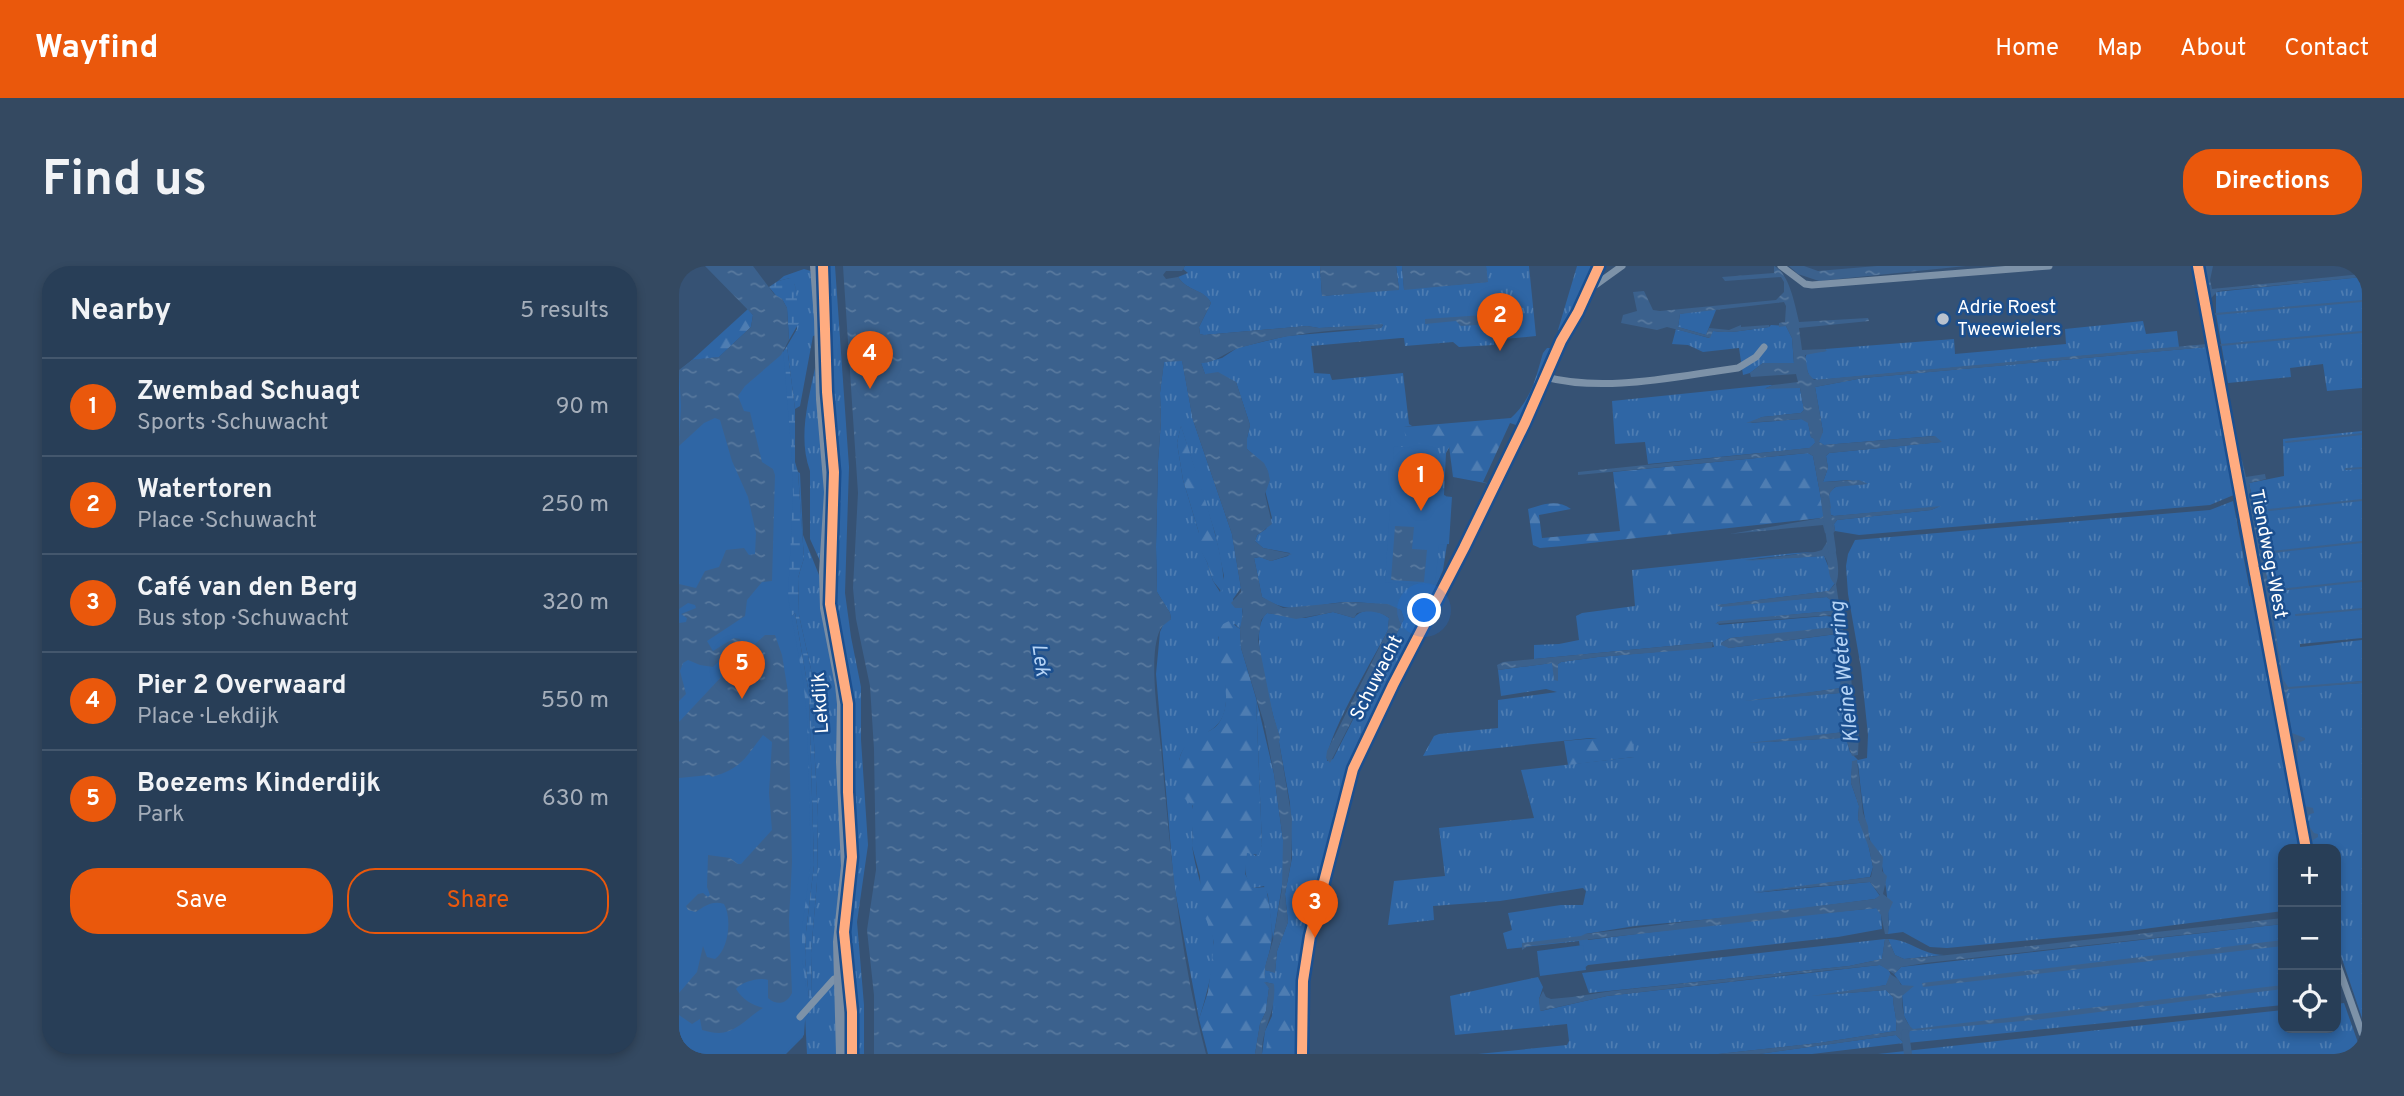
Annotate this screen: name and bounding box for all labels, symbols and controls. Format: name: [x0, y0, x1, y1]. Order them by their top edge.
text: Wayfind: [35, 28, 158, 70]
text: Home: [1995, 34, 2059, 64]
text: Map: [2097, 34, 2142, 64]
text: About: [2180, 34, 2246, 64]
text: Contact: [2284, 34, 2369, 64]
button: Directions: [2183, 149, 2362, 215]
text: Find us: [42, 151, 207, 213]
text: Nearby: [70, 293, 171, 330]
pin: 2: [1477, 293, 1523, 351]
place label: Adrie Roest Tweewielers: [1957, 296, 2061, 342]
text: 5 results: [520, 297, 609, 326]
marker: Adrie Roest Tweewielers: [1935, 311, 1951, 327]
pin: 4: [847, 331, 893, 389]
text: Zwembad Schuagt: [137, 376, 360, 409]
text: 1: [88, 393, 98, 422]
text: 90 m: [556, 393, 609, 422]
text: Sports · Schuwacht: [137, 409, 328, 438]
pin: 1: [1398, 453, 1444, 511]
text: Watertoren: [137, 474, 272, 507]
street label: Tiendweg-West: [2244, 487, 2292, 621]
text: 2: [86, 491, 100, 520]
text: 250 m: [541, 491, 609, 520]
text: Place · Schuwacht: [137, 507, 317, 536]
text: Café van den Berg: [137, 572, 358, 605]
text: 3: [86, 589, 100, 618]
text: 320 m: [542, 589, 609, 618]
your location: [1407, 593, 1441, 627]
water label: Kleine Wetering: [1824, 599, 1866, 744]
text: Bus stop · Schuwacht: [137, 605, 349, 634]
street label: Schuwacht: [1345, 631, 1409, 725]
pin: 5: [719, 641, 765, 699]
water label: Lek: [1024, 642, 1056, 678]
text: Pier 2 Overwaard: [137, 670, 347, 703]
street label: Lekdijk: [807, 672, 835, 734]
text: 4: [86, 687, 100, 716]
text: 550 m: [541, 687, 609, 716]
text: Place · Lekdijk: [137, 703, 279, 732]
text: Boezems Kinderdijk: [137, 768, 381, 801]
text: 5: [86, 785, 100, 814]
text: 630 m: [542, 785, 609, 814]
text: Park: [137, 801, 184, 830]
map controls: [2278, 844, 2341, 1033]
button: +: [2278, 844, 2341, 907]
button: Save: [70, 868, 333, 934]
button: Share: [347, 868, 609, 934]
pin: 3: [1292, 880, 1338, 938]
button: −: [2278, 907, 2341, 970]
button: locate: [2278, 970, 2341, 1033]

